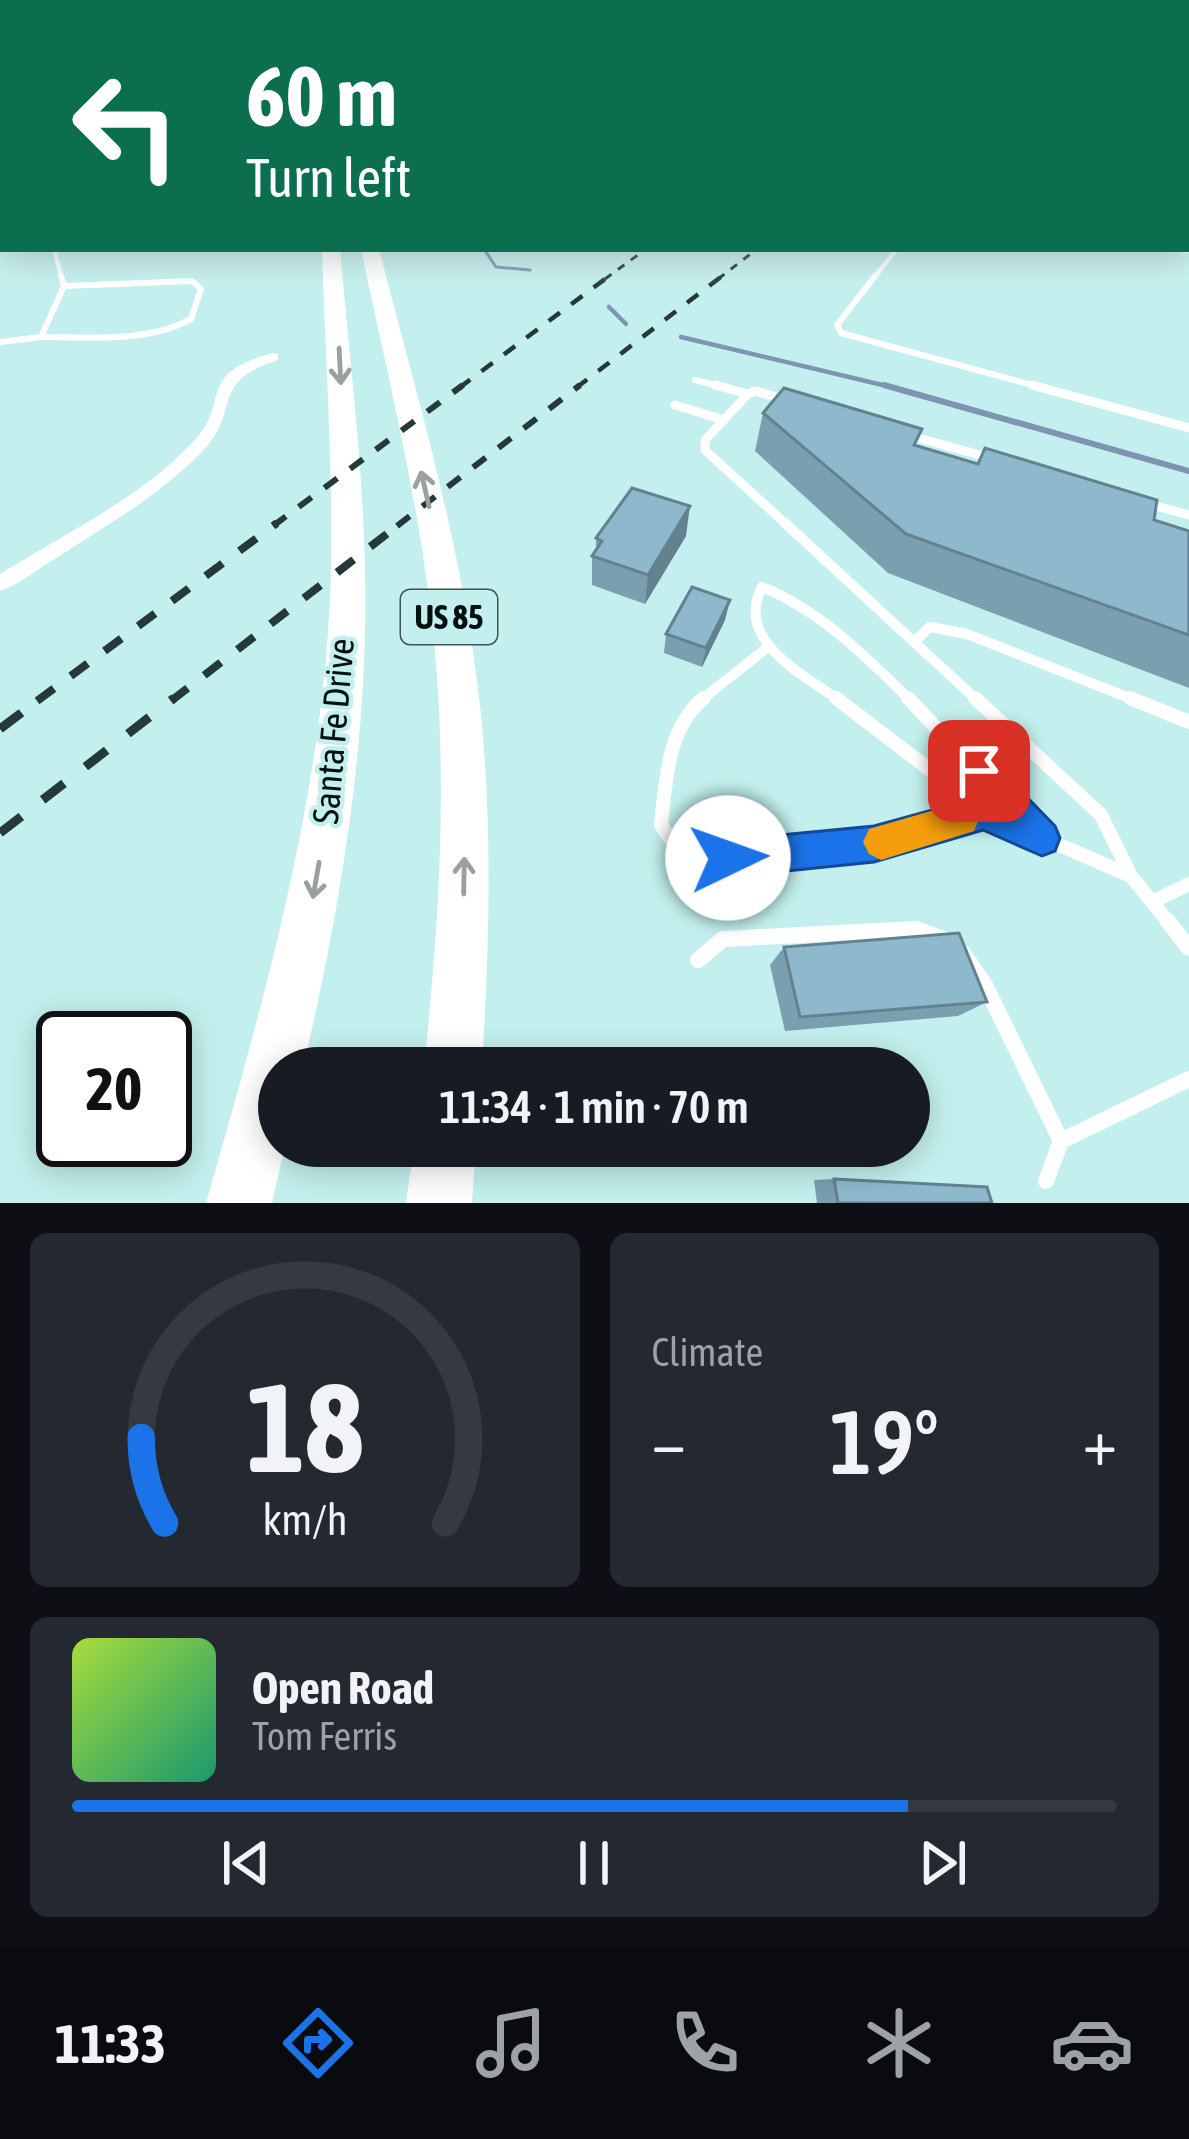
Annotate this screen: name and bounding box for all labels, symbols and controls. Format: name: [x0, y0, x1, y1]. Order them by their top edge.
icon: left: [48, 48, 204, 204]
text: 60 m: [246, 48, 397, 144]
text: Turn left: [246, 147, 411, 208]
one-way arrow: [329, 346, 352, 385]
one-way arrow: [413, 470, 435, 508]
road number: US 85: [401, 590, 497, 644]
street label: Santa Fe Drive: [304, 636, 362, 826]
pin: [928, 720, 1030, 822]
icon: arrive: [946, 738, 1012, 804]
position arrow: [665, 795, 791, 921]
one-way arrow: [452, 857, 475, 896]
one-way arrow: [304, 859, 326, 898]
speed limit sign: 20: [36, 1011, 192, 1167]
text: 11:34 · 1 min · 70 m: [439, 1081, 749, 1133]
text: Climate: [652, 1330, 763, 1374]
text: 18: [246, 1355, 363, 1498]
text: 19°: [830, 1390, 939, 1493]
text: −: [652, 1403, 686, 1479]
text: +: [1083, 1403, 1117, 1479]
text: km/h: [262, 1495, 347, 1544]
text: Open Road: [252, 1662, 434, 1714]
text: Tom Ferris: [252, 1714, 397, 1758]
icon: previous: [213, 1830, 279, 1896]
icon: pause: [561, 1830, 627, 1896]
icon: next: [910, 1830, 976, 1896]
icon: directions: [276, 2001, 360, 2085]
icon: music: [469, 2001, 553, 2085]
icon: phone: [663, 2001, 747, 2085]
icon: climate: [857, 2001, 941, 2085]
icon: car: [1050, 2001, 1134, 2085]
text: 11:33: [55, 2013, 166, 2074]

